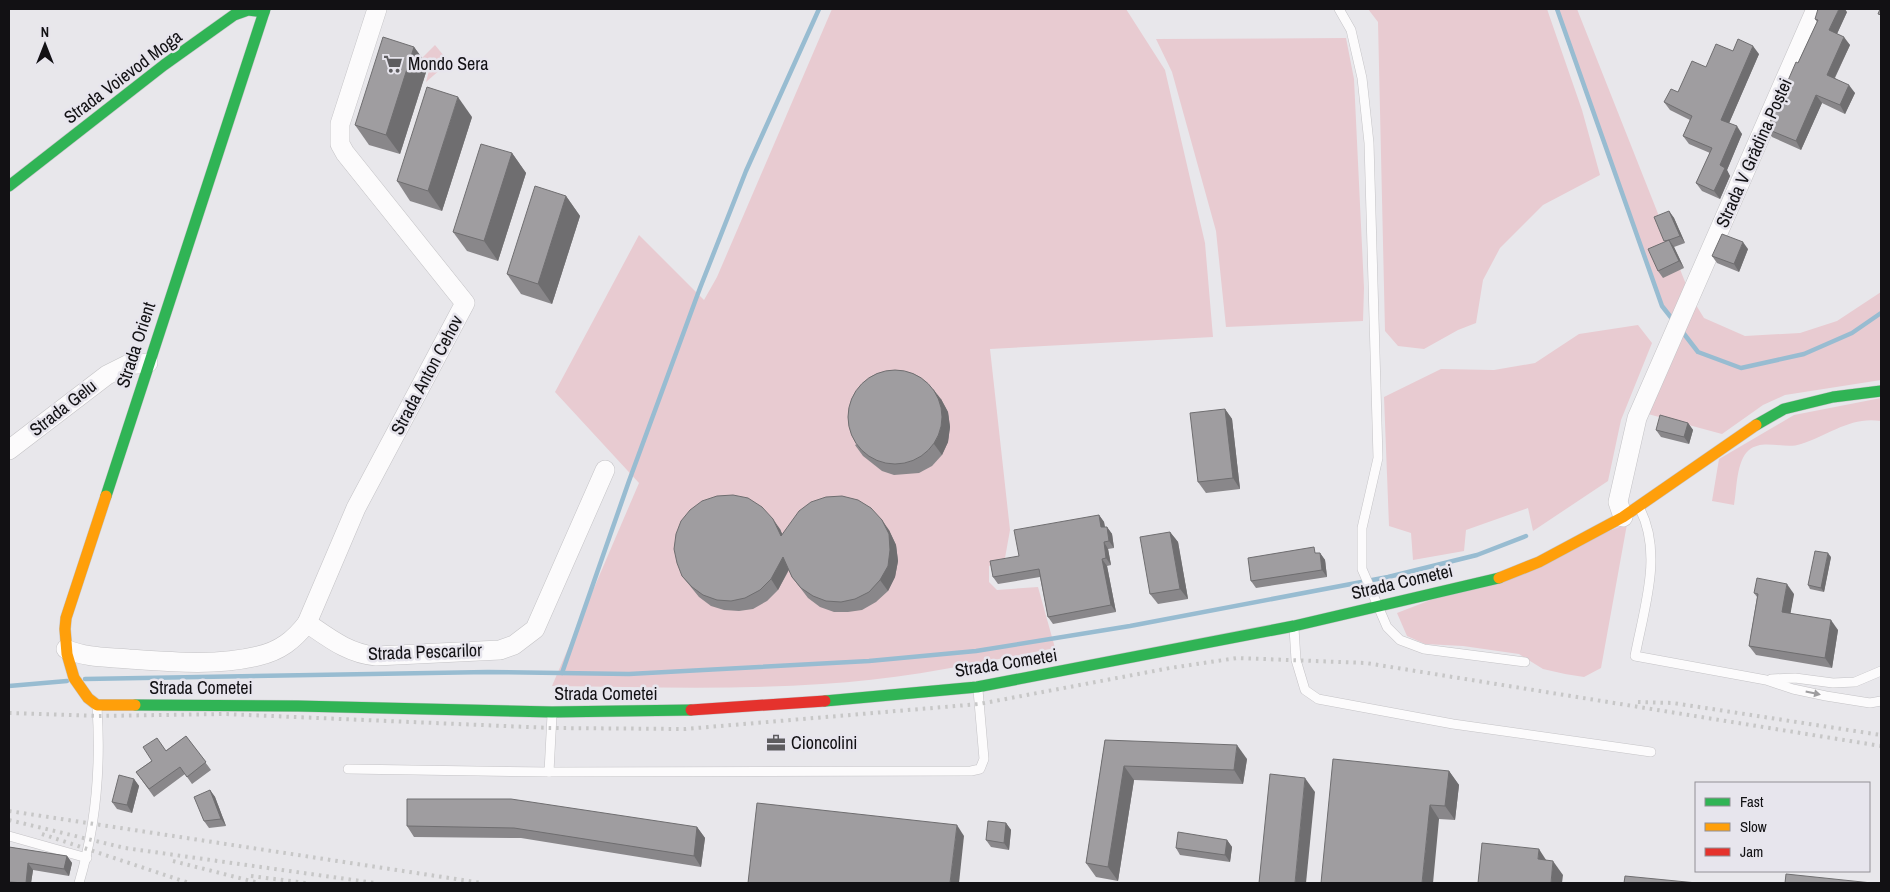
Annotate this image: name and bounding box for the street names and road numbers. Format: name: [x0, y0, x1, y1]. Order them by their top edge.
street label: Strada Voievod Moga: [58, 24, 187, 129]
street label: Strada V Grădina Poștei: [1709, 74, 1798, 231]
street label: Strada Orient: [110, 299, 161, 391]
street label: Strada Anton Cehov: [385, 310, 469, 439]
street label: Strada Gelu: [24, 374, 101, 442]
street label: Strada Cometei: [1349, 558, 1455, 605]
street label: Strada Pescarilor: [368, 637, 482, 666]
street label: Strada Cometei: [953, 642, 1059, 683]
street label: Strada Cometei: [149, 675, 253, 700]
street label: Strada Cometei: [554, 681, 658, 706]

